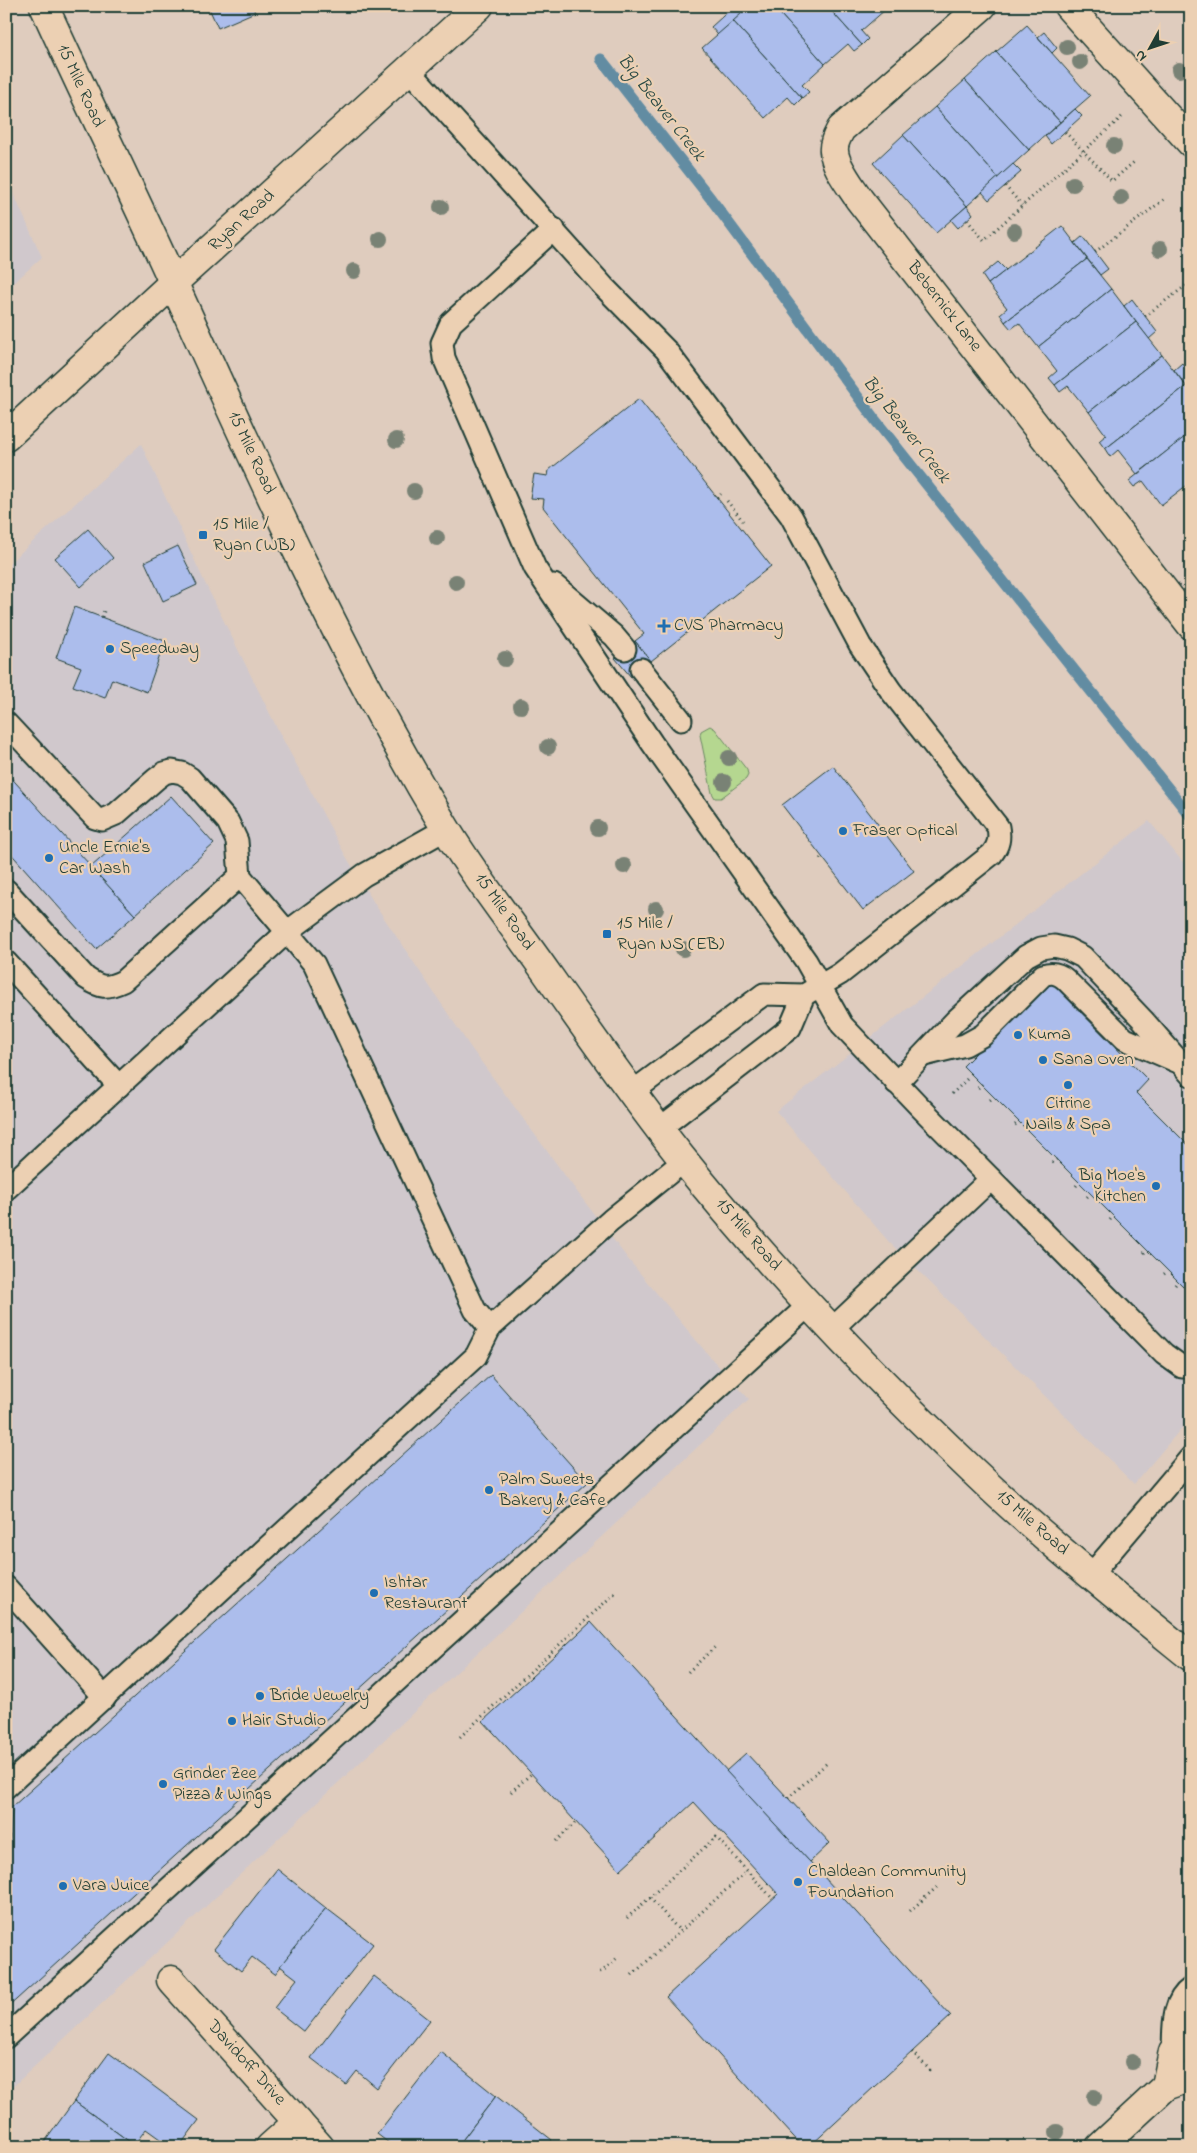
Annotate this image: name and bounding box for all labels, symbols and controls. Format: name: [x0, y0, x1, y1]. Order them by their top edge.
north arrow: [1124, 22, 1174, 72]
street label: 15 Mile Road: [49, 40, 111, 132]
text: N: [1130, 45, 1152, 66]
water label: Big Beaver Creek: [610, 49, 712, 169]
street label: Ryan Road: [203, 184, 281, 258]
street label: Bebernick Lane: [900, 255, 988, 359]
water label: Big Beaver Creek: [855, 371, 957, 491]
street label: 15 Mile Road: [220, 407, 282, 499]
place label: 15 Mile / Ryan (WB): [213, 512, 295, 559]
marker: 15 Mile / Ryan (WB): [197, 529, 209, 541]
place label: CVS Pharmacy: [674, 613, 783, 639]
marker: CVS Pharmacy: [658, 620, 670, 632]
place label: Speedway: [120, 636, 199, 662]
marker: Speedway: [104, 643, 116, 655]
place label: Fraser Optical: [852, 818, 957, 844]
marker: Fraser Optical: [837, 825, 849, 837]
place label: Uncle Ernie's Car Wash: [59, 835, 151, 882]
marker: Uncle Ernie's Car Wash: [43, 852, 55, 864]
street label: 15 Mile Road: [468, 868, 540, 956]
place label: 15 Mile / Ryan NS (EB): [617, 911, 724, 958]
marker: 15 Mile / Ryan NS (EB): [601, 928, 613, 940]
place label: Kuma: [1028, 1022, 1071, 1048]
marker: Kuma: [1012, 1029, 1024, 1041]
place label: Sana Oven: [1053, 1047, 1134, 1073]
marker: Sana Oven: [1037, 1054, 1049, 1066]
marker: Citrine Nails & Spa: [1062, 1079, 1074, 1091]
place label: Citrine Nails & Spa: [1025, 1091, 1111, 1138]
place label: Big Moe's Kitchen: [1078, 1163, 1146, 1210]
marker: Big Moe's Kitchen: [1150, 1180, 1162, 1192]
street label: 15 Mile Road: [709, 1193, 787, 1277]
place label: Palm Sweets Bakery & Cafe: [498, 1467, 607, 1514]
marker: Palm Sweets Bakery & Cafe: [483, 1484, 495, 1496]
street label: 15 Mile Road: [990, 1484, 1074, 1562]
place label: Ishtar Restaurant: [384, 1570, 467, 1617]
marker: Ishtar Restaurant: [368, 1587, 380, 1599]
place label: Bride Jewelry: [269, 1683, 369, 1709]
marker: Bride Jewelry: [254, 1690, 266, 1702]
place label: Hair Studio: [242, 1708, 326, 1734]
marker: Hair Studio: [226, 1715, 238, 1727]
place label: Grinder Zee Pizza & Wings: [173, 1761, 272, 1809]
marker: Grinder Zee Pizza & Wings: [157, 1778, 169, 1790]
place label: Chaldean Community Foundation: [807, 1859, 966, 1906]
place label: Vara Juice: [72, 1873, 150, 1899]
marker: Chaldean Community Foundation: [792, 1876, 804, 1888]
marker: Vara Juice: [57, 1880, 69, 1892]
street label: Davidoff Drive: [200, 2014, 292, 2112]

